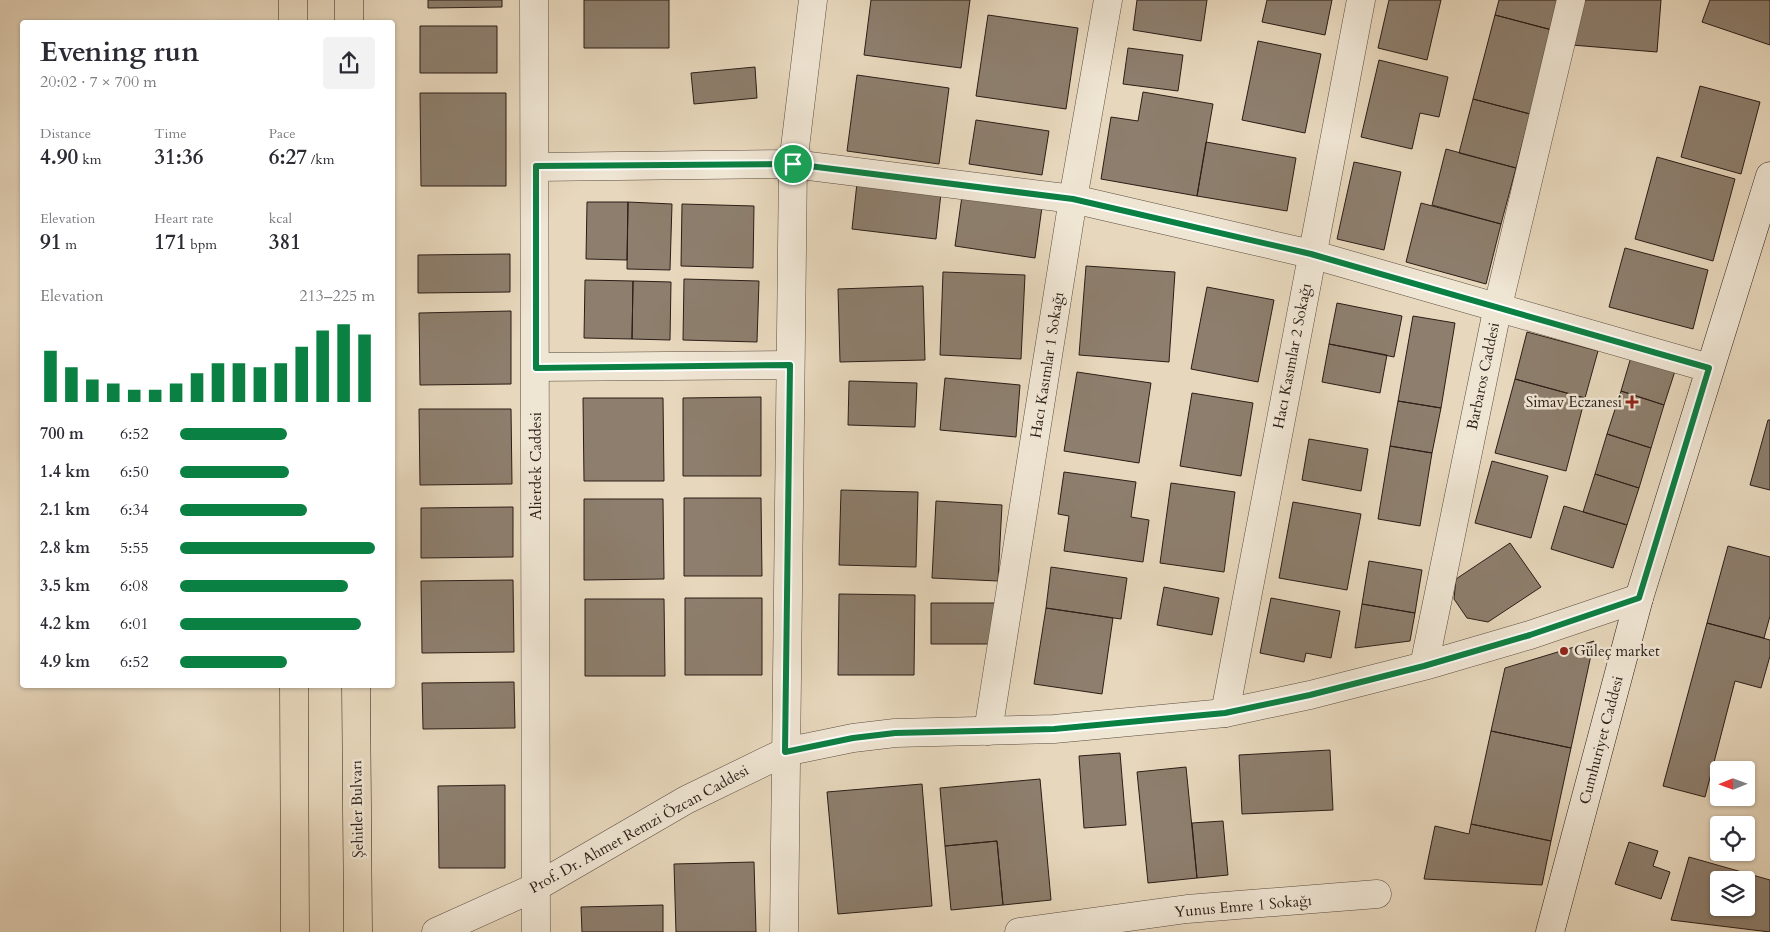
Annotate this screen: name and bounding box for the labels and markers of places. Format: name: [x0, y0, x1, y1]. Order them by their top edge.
pin: [772, 143, 814, 185]
place label: Simav Eczanesi: [1526, 392, 1622, 412]
marker: Simav Eczanesi: [1626, 396, 1638, 408]
place label: Güleç market: [1574, 641, 1660, 661]
marker: Güleç market: [1558, 645, 1570, 657]

